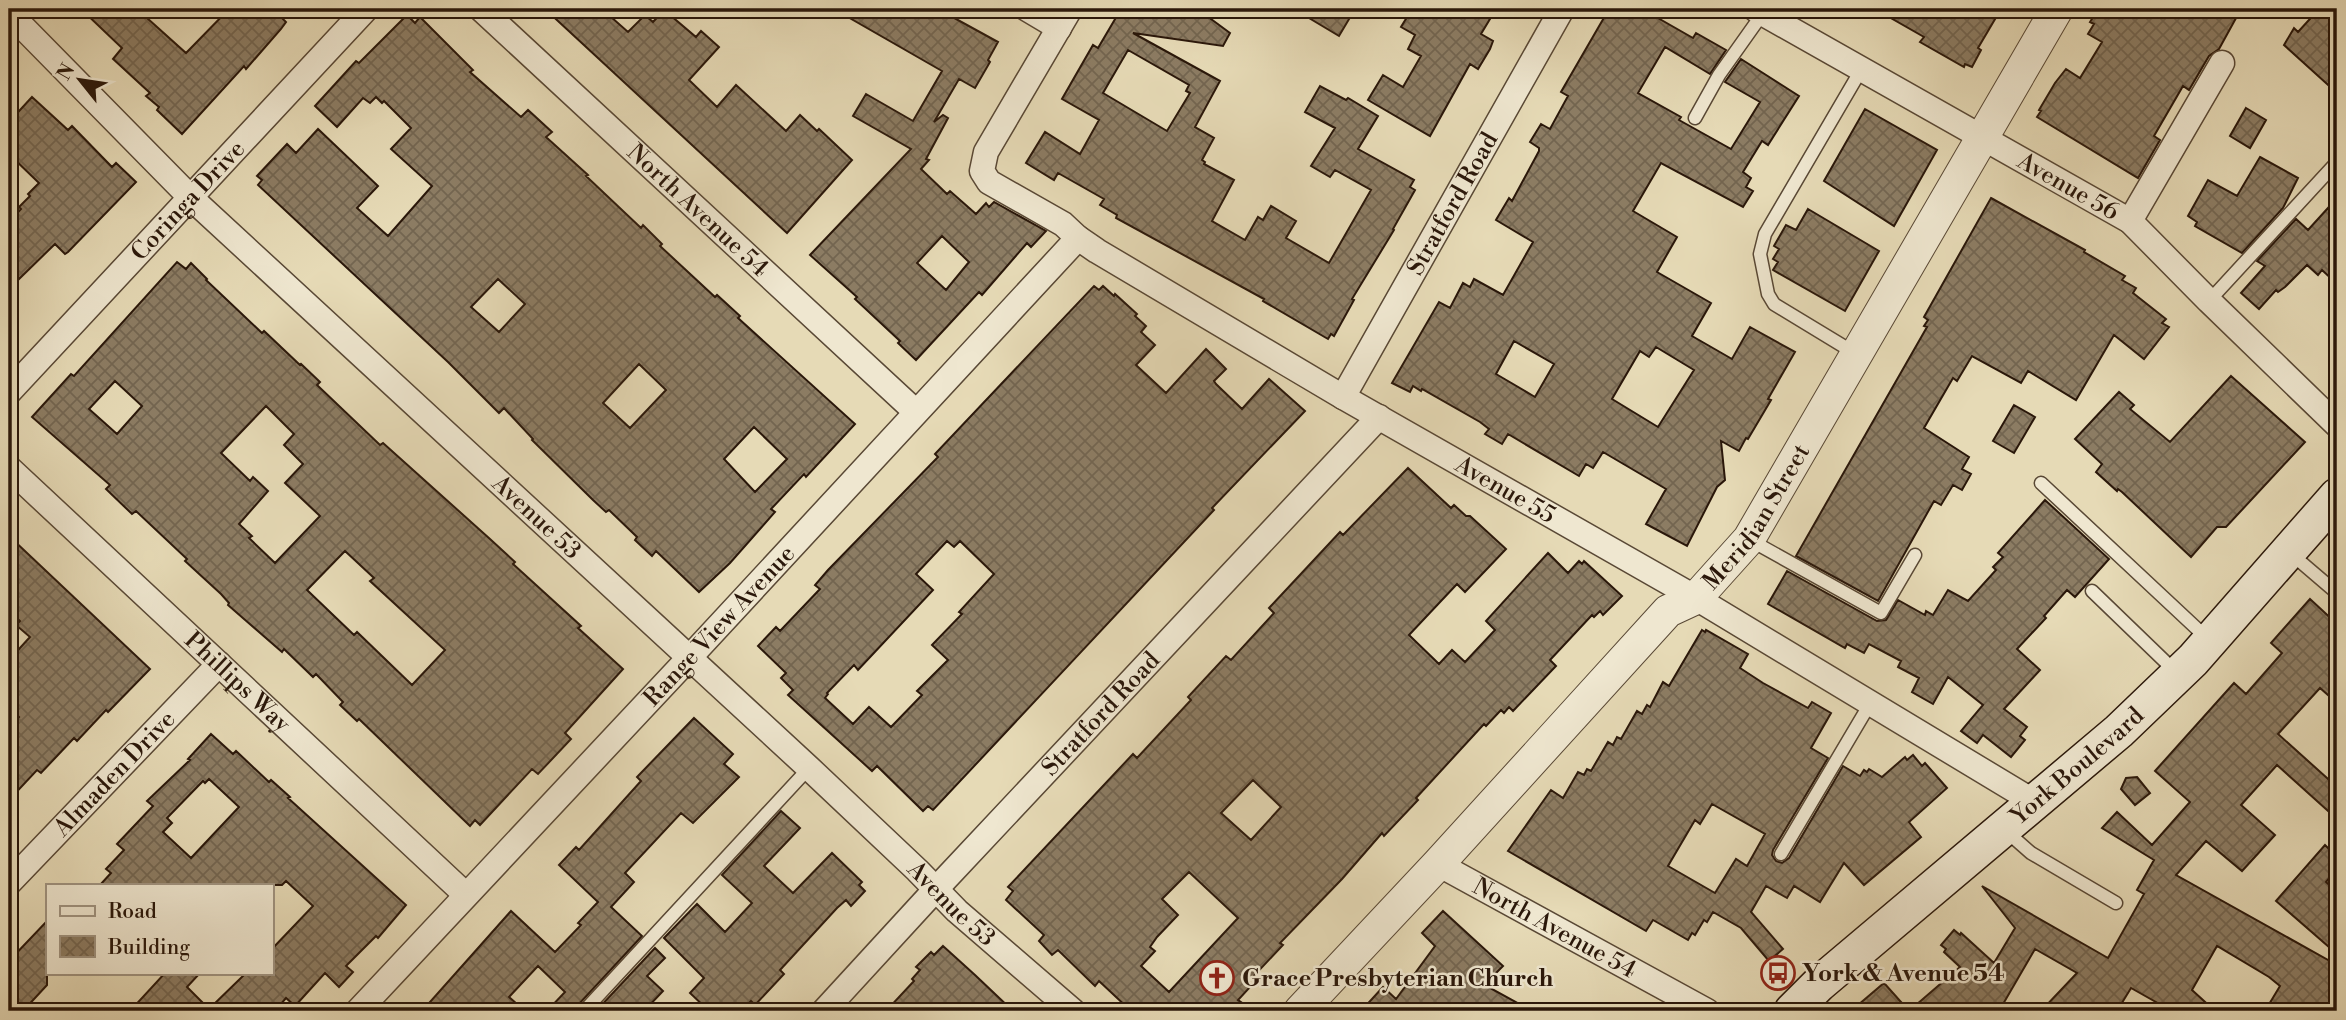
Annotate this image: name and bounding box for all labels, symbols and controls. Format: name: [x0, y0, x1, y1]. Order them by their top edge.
north arrow: [46, 46, 116, 116]
text: N: [52, 59, 80, 85]
street label: Stratford Road: [1401, 127, 1505, 281]
street label: Coringa Drive: [125, 135, 252, 268]
street label: North Avenue 54: [620, 138, 775, 284]
street label: Avenue 56: [2011, 146, 2124, 228]
street label: Meridian Street: [1697, 439, 1817, 596]
street label: Avenue 55: [1449, 450, 1560, 531]
street label: Avenue 53: [485, 469, 587, 566]
street label: Range View Avenue: [637, 539, 802, 713]
street label: Phillips Way: [178, 626, 296, 739]
street label: Stratford Road: [1036, 646, 1167, 783]
street label: York Boulevard: [2003, 701, 2151, 833]
street label: Almaden Drive: [47, 705, 182, 844]
street label: Avenue 53: [900, 854, 1001, 953]
street label: North Avenue 54: [1467, 872, 1641, 986]
legend: [46, 884, 273, 974]
text: Road: [108, 899, 157, 925]
text: Building: [107, 935, 190, 961]
bus stop icon: York & Avenue 54: [1759, 954, 1797, 992]
church icon: Grace Presbyterian Church: [1198, 959, 1236, 997]
place label: York & Avenue 54: [1802, 959, 2004, 989]
place label: Grace Presbyterian Church: [1242, 964, 1553, 994]

